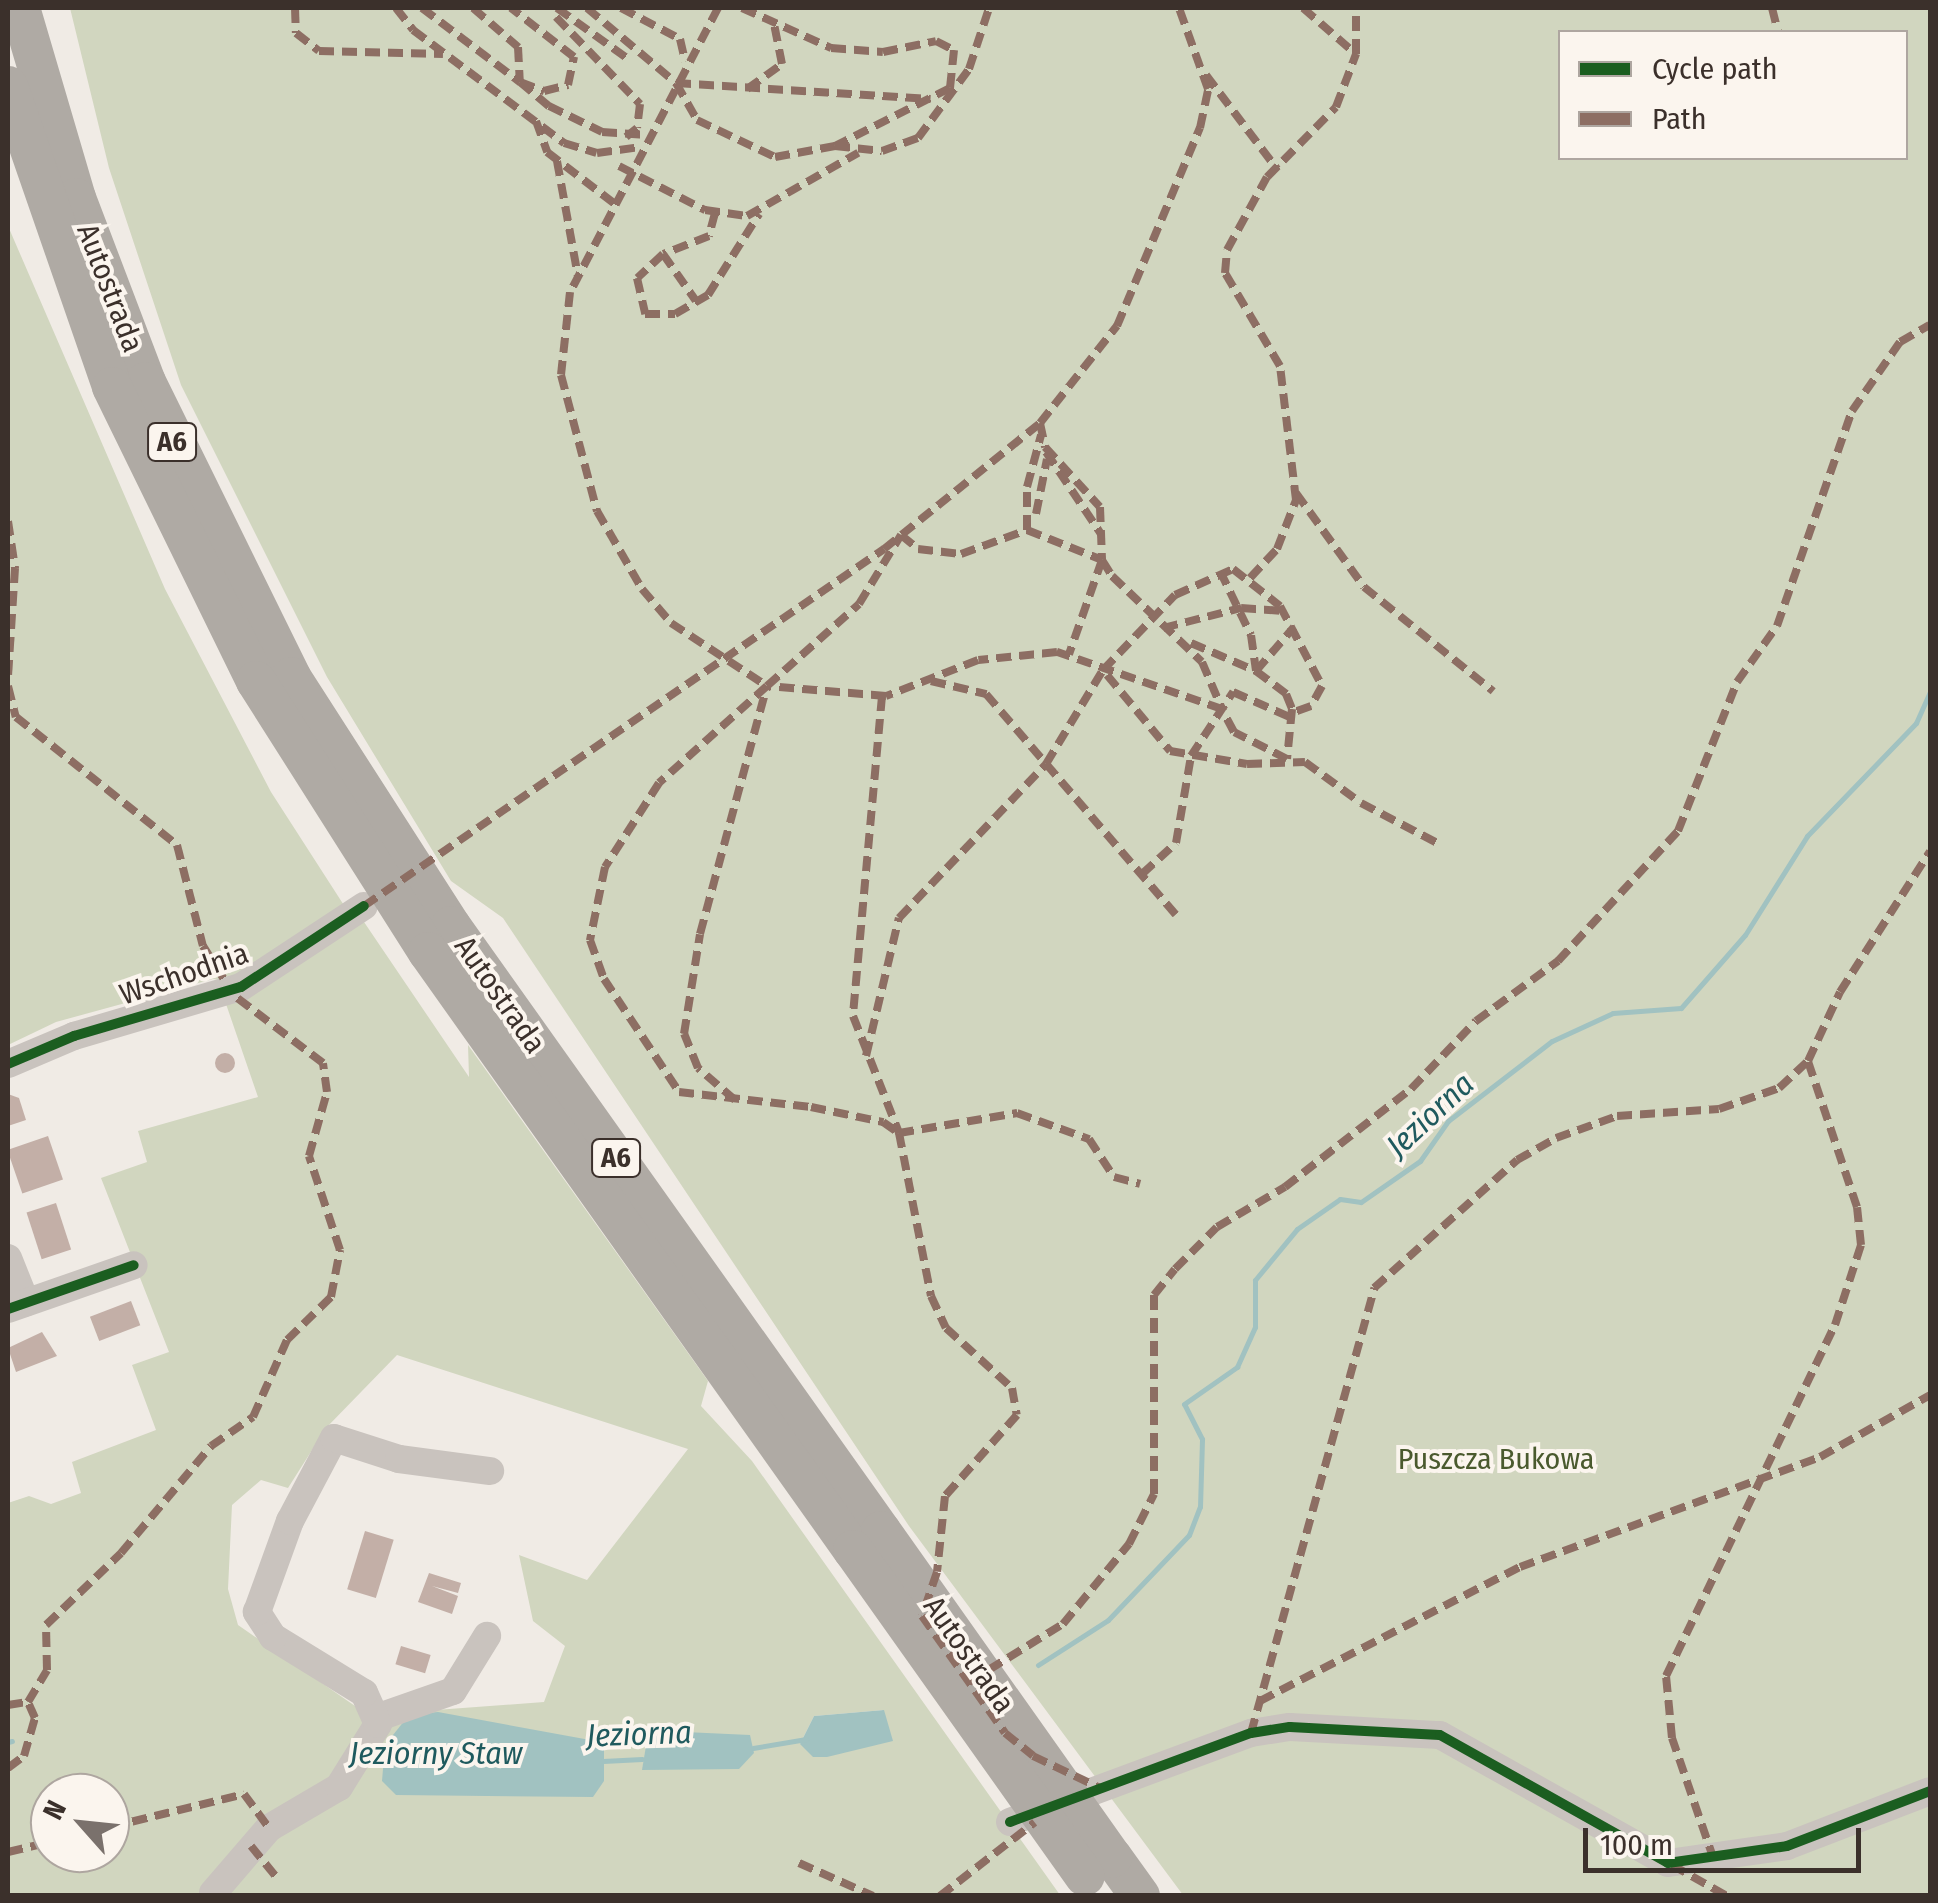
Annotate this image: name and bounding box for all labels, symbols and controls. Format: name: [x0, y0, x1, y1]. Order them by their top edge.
legend: [1558, 30, 1908, 160]
text: Cycle path: [1652, 51, 1778, 87]
text: Path: [1652, 101, 1706, 137]
street label: Autostrada: [69, 219, 151, 357]
road number: A6: [147, 419, 197, 465]
street label: Autostrada: [447, 930, 553, 1060]
street label: Wschodnia: [115, 935, 253, 1013]
water label: Jeziorna: [1378, 1065, 1482, 1165]
road number: A6: [591, 1135, 641, 1181]
park label: Puszcza Bukowa: [1398, 1441, 1594, 1477]
street label: Autostrada: [916, 1590, 1022, 1720]
water label: Jeziorna: [586, 1713, 692, 1755]
water label: Jeziorny Staw: [349, 1734, 523, 1772]
north arrow: [30, 1773, 130, 1873]
text: N: [36, 1795, 73, 1825]
scale bar: [1588, 1808, 1866, 1870]
text: 100 m: [1600, 1827, 1673, 1863]

